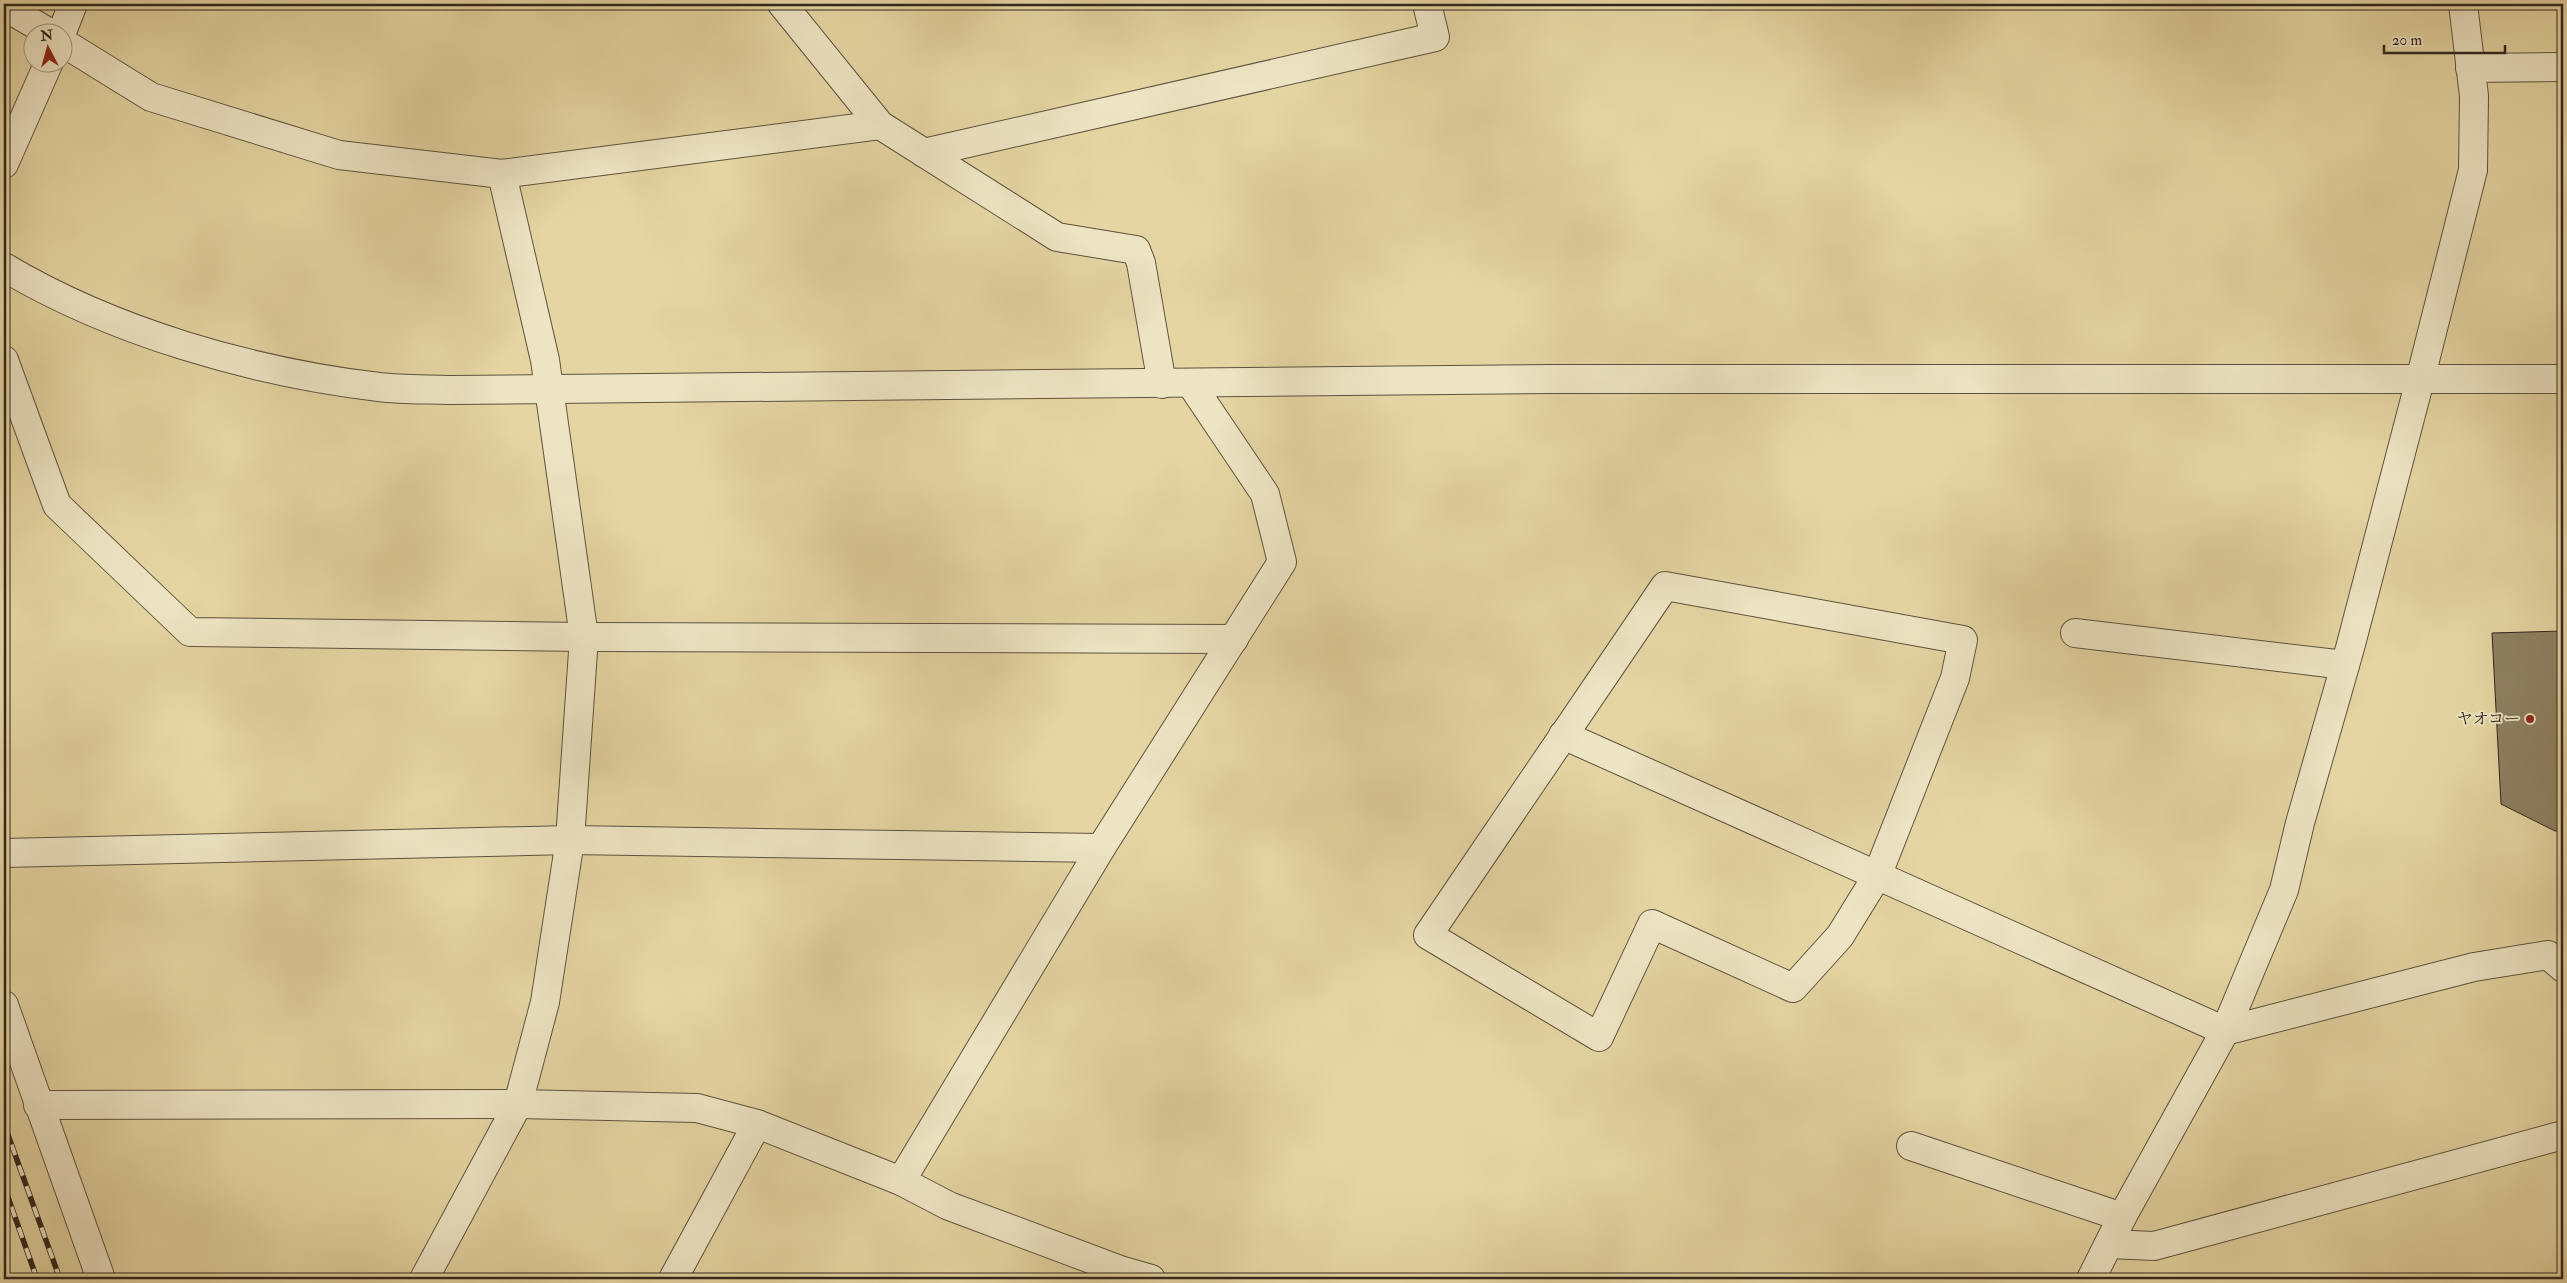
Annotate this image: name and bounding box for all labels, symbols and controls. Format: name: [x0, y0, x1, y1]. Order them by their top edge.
north arrow: [22, 22, 72, 72]
scale bar: [2384, 22, 2506, 54]
text: N: [39, 26, 54, 45]
text: 20 m: [2392, 31, 2422, 50]
place label: ヤオコー: [2457, 709, 2520, 729]
marker: ヤオコー: [2524, 713, 2536, 725]

